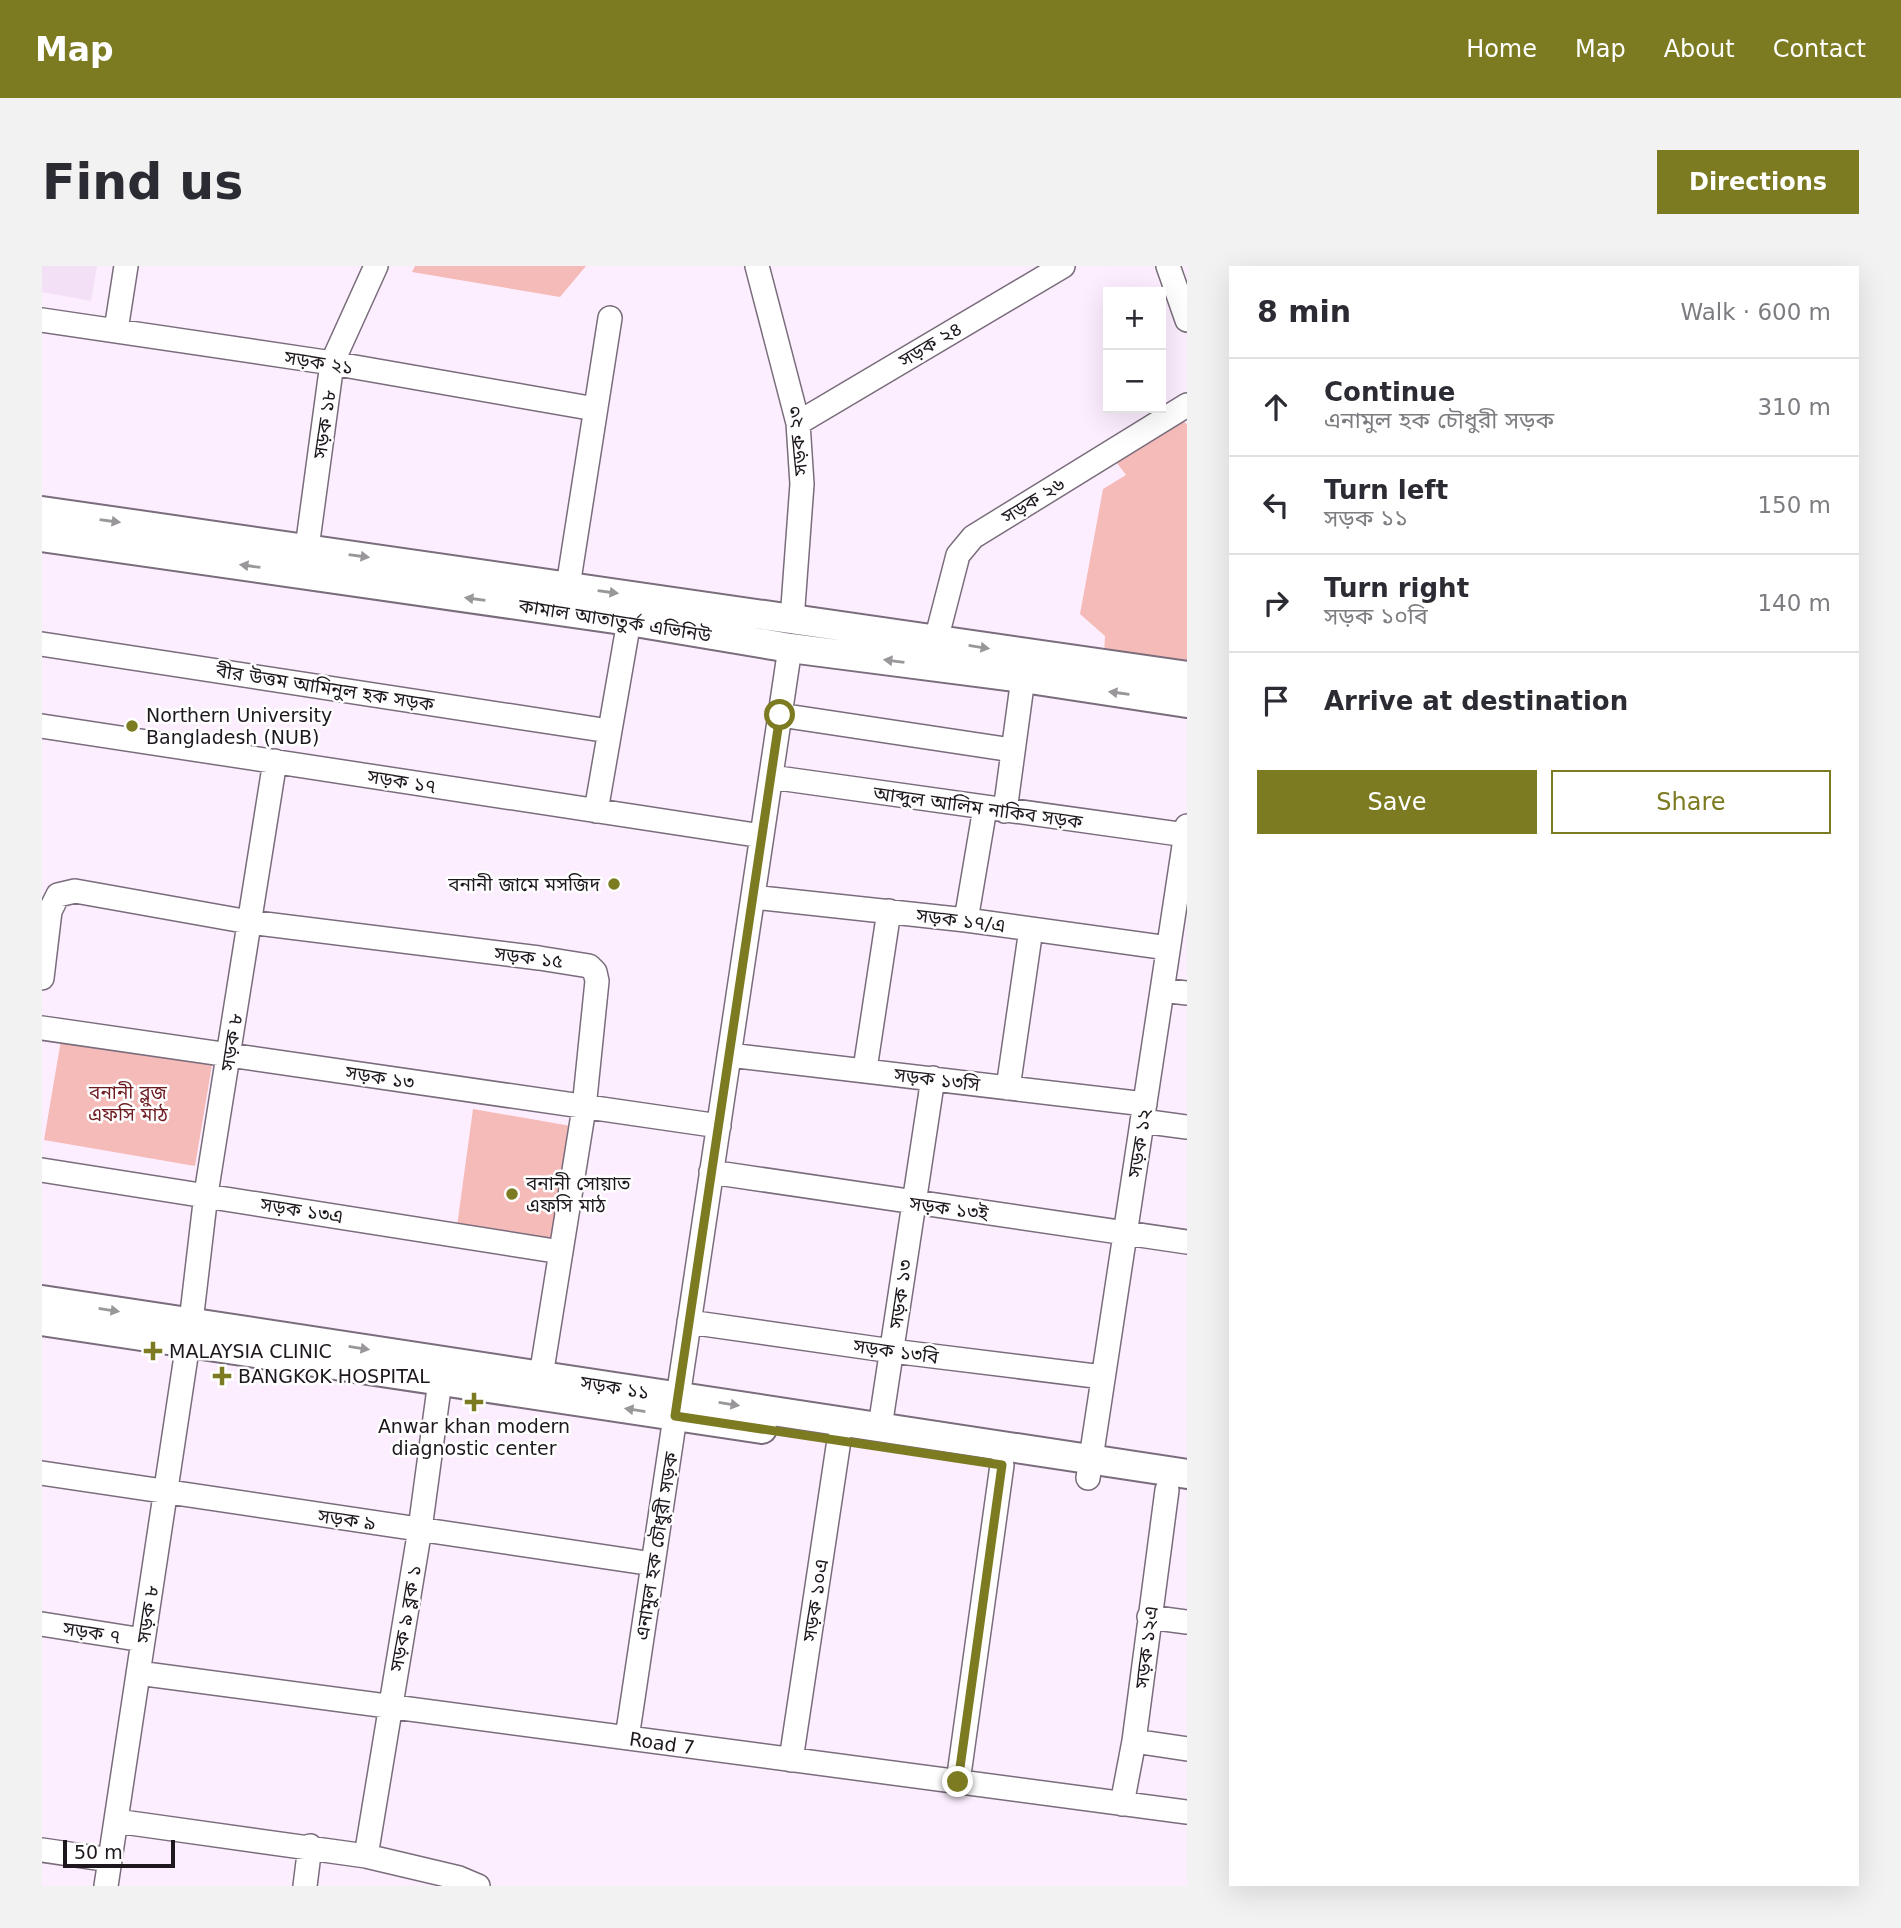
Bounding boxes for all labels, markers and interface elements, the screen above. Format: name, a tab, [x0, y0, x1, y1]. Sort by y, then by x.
text: Map	[35, 30, 114, 69]
text: Home	[1466, 35, 1537, 63]
text: Map	[1575, 35, 1626, 63]
text: About	[1664, 35, 1735, 63]
text: Contact	[1773, 35, 1866, 63]
button: Directions	[1657, 150, 1859, 214]
text: Find us	[42, 154, 243, 211]
map controls	[1103, 287, 1166, 413]
button: +	[1103, 287, 1166, 350]
text: 8 min	[1257, 294, 1351, 329]
text: Walk · 600 m	[1680, 299, 1831, 325]
street label: সড়ক ২৪	[894, 317, 965, 372]
street label: সড়ক ২১	[282, 346, 355, 378]
button: −	[1103, 350, 1166, 413]
text: Continue	[1324, 377, 1455, 407]
street label: সড়ক ১৮	[308, 388, 340, 461]
icon: ahead	[1257, 388, 1295, 426]
text: 310 m	[1757, 394, 1831, 420]
street label: সড়ক ২৩	[782, 405, 812, 478]
text: এনামুল হক চৌধুরী সড়ক	[1324, 407, 1554, 433]
street label: সড়ক ২৬	[997, 472, 1068, 528]
text: Turn left	[1324, 475, 1448, 505]
icon: left	[1257, 486, 1295, 524]
text: 150 m	[1757, 492, 1831, 518]
text: সড়ক ১১	[1324, 505, 1408, 531]
one-way arrow	[99, 515, 121, 526]
one-way arrow	[348, 551, 370, 562]
one-way arrow	[239, 560, 261, 571]
text: Turn right	[1324, 573, 1469, 603]
icon: right	[1257, 584, 1295, 622]
one-way arrow	[598, 587, 620, 598]
text: 140 m	[1757, 590, 1831, 616]
one-way arrow	[464, 593, 486, 604]
street label: কামাল আতাতুর্ক এভিনিউ	[516, 594, 713, 647]
text: সড়ক ১০বি	[1324, 603, 1428, 629]
one-way arrow	[968, 642, 990, 653]
one-way arrow	[883, 655, 905, 666]
street label: বীর উত্তম আমিনুল হক সড়ক	[213, 659, 436, 716]
icon: arrive	[1257, 682, 1295, 720]
text: Arrive at destination	[1324, 686, 1628, 716]
one-way arrow	[1108, 687, 1130, 698]
route start	[764, 699, 795, 730]
place label: Northern University Bangladesh (NUB)	[146, 704, 332, 748]
marker: Northern University Bangladesh (NUB)	[124, 718, 140, 734]
street label: সড়ক ১৭	[365, 765, 438, 797]
button: Save	[1257, 770, 1537, 834]
button: Share	[1551, 770, 1831, 834]
street label: আব্দুল আলিম নাকিব সড়ক	[871, 781, 1085, 833]
place label: বনানী জামে মসজিদ	[447, 873, 600, 895]
marker: বনানী জামে মসজিদ	[606, 876, 622, 892]
street label: সড়ক ১৭/এ	[914, 904, 1007, 936]
street label: সড়ক ১৫	[492, 942, 565, 972]
street label: সড়ক ৮	[215, 1012, 246, 1073]
street label: সড়ক ১৩	[343, 1061, 416, 1093]
street label: সড়ক ১৩সি	[892, 1063, 982, 1095]
park label: বনানী ব্লুজ এফসি মাঠ	[88, 1081, 169, 1125]
street label: সড়ক ১২	[1123, 1107, 1155, 1180]
place label: বনানী সোয়াত এফসি মাঠ	[525, 1172, 631, 1216]
marker: বনানী সোয়াত এফসি মাঠ	[504, 1186, 520, 1202]
street label: সড়ক ১৩ই	[907, 1191, 991, 1225]
street label: সড়ক ১৩এ	[258, 1192, 345, 1227]
street label: সড়ক ১৩	[884, 1258, 916, 1331]
one-way arrow	[99, 1305, 121, 1316]
street label: সড়ক ১৩বি	[851, 1334, 941, 1368]
place label: MALAYSIA CLINIC	[169, 1340, 332, 1362]
marker: MALAYSIA CLINIC	[143, 1341, 163, 1361]
one-way arrow	[348, 1343, 370, 1354]
place label: BANGKOK HOSPITAL	[238, 1365, 430, 1387]
marker: BANGKOK HOSPITAL	[212, 1366, 232, 1386]
street label: সড়ক ১১	[578, 1371, 651, 1403]
marker: Anwar khan modern diagnostic center	[464, 1392, 484, 1412]
one-way arrow	[718, 1399, 740, 1410]
one-way arrow	[624, 1404, 646, 1415]
place label: Anwar khan modern diagnostic center	[378, 1415, 570, 1459]
street label: এনামুল হক চৌধুরী সড়ক	[630, 1450, 683, 1642]
street label: সড়ক ৯	[316, 1504, 377, 1534]
street label: সড়ক ১০এ	[797, 1557, 832, 1644]
street label: সড়ক ৯ ব্লক ১	[385, 1563, 426, 1674]
street label: সড়ক ৮	[131, 1584, 162, 1645]
street label: সড়ক ১২এ	[1130, 1604, 1162, 1691]
street label: সড়ক ৭	[61, 1616, 122, 1647]
street label: Road 7	[628, 1728, 696, 1758]
route end	[942, 1766, 973, 1797]
scale bar	[63, 1837, 175, 1869]
text: 50 m	[74, 1841, 123, 1863]

